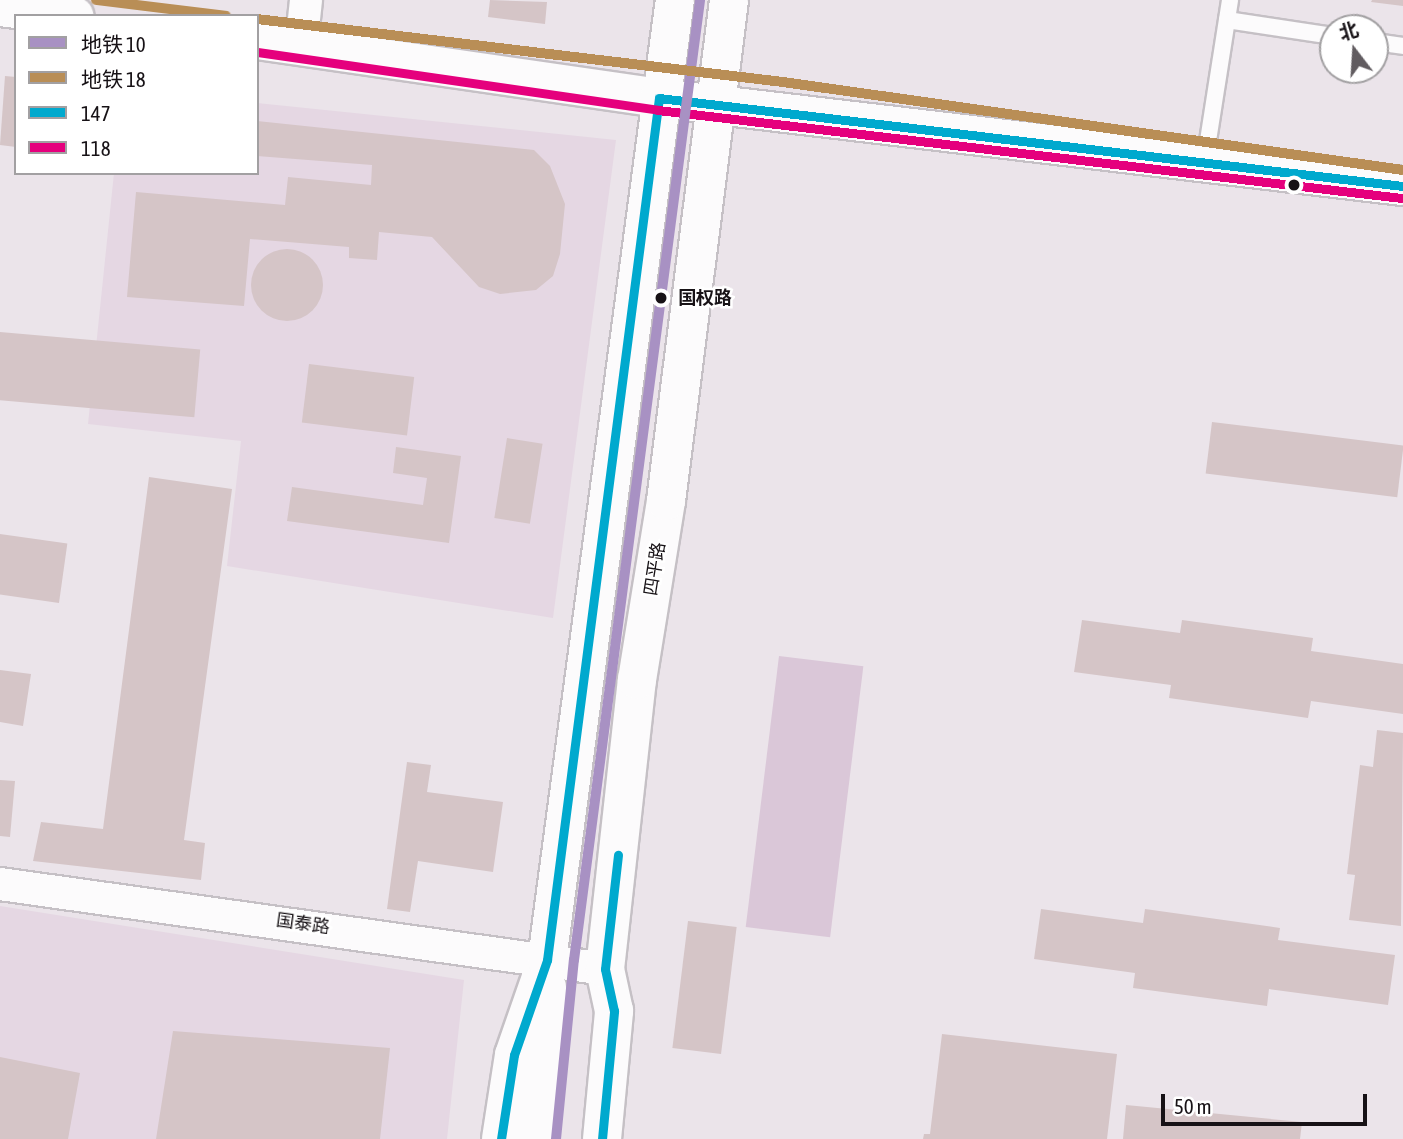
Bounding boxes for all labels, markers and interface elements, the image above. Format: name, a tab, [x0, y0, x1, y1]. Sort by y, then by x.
legend	[14, 14, 259, 175]
north arrow	[1319, 14, 1389, 84]
text: 北	[1336, 18, 1361, 44]
text: 地铁 10	[81, 32, 146, 56]
text: 地铁 18	[81, 67, 146, 91]
text: 147	[81, 101, 111, 125]
text: 118	[81, 136, 111, 160]
unlabelled marker	[1287, 178, 1301, 192]
marker: 国权路	[650, 287, 672, 309]
place label: 国权路	[678, 287, 732, 309]
street label: 四平路	[640, 541, 670, 597]
street label: 国泰路	[275, 910, 331, 938]
scale bar	[1165, 1080, 1372, 1124]
text: 50 m	[1174, 1094, 1212, 1118]

